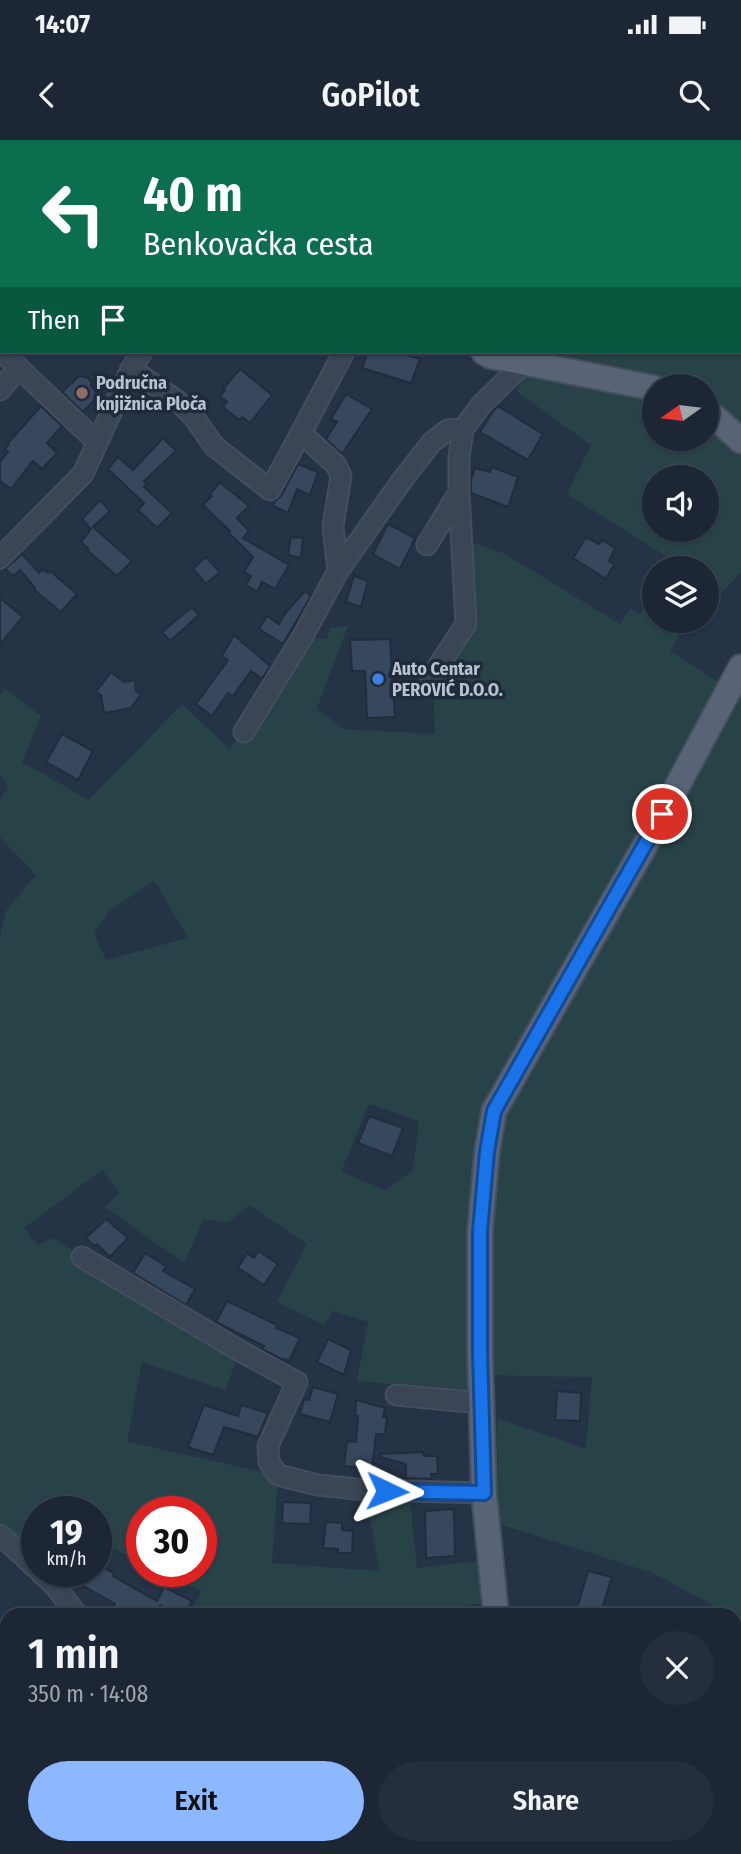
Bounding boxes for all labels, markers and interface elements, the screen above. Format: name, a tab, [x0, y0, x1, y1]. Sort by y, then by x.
text: 14:07	[35, 9, 90, 40]
icon: back	[28, 76, 66, 114]
text: GoPilot	[322, 76, 419, 114]
icon: search	[675, 76, 713, 114]
text: 40 m	[143, 165, 243, 224]
icon: left	[28, 168, 119, 259]
text: Benkovačka cesta	[143, 225, 374, 263]
icon: arrive	[94, 301, 132, 339]
text: Then	[28, 305, 80, 336]
place label: Područna knjižnica Ploča	[96, 372, 207, 415]
north arrow	[642, 374, 719, 452]
map controls	[642, 374, 719, 633]
marker: Područna knjižnica Ploča	[74, 385, 90, 401]
button: sound	[642, 465, 719, 542]
button: layers	[642, 556, 719, 633]
place label: Auto Centar PEROVIĆ D.O.O.	[391, 658, 503, 701]
marker: Auto Centar PEROVIĆ D.O.O.	[370, 671, 386, 687]
pin	[632, 784, 692, 844]
icon: arrive	[643, 795, 681, 833]
position arrow	[350, 1454, 424, 1528]
speed limit sign: 30	[126, 1496, 217, 1587]
text: 19	[50, 1511, 83, 1553]
text: km/h	[46, 1548, 87, 1570]
text: 1 min	[28, 1629, 119, 1679]
button: close	[640, 1631, 714, 1705]
text: 350 m · 14:08	[28, 1680, 148, 1708]
button: Exit	[28, 1761, 364, 1841]
button: Share	[378, 1761, 714, 1841]

